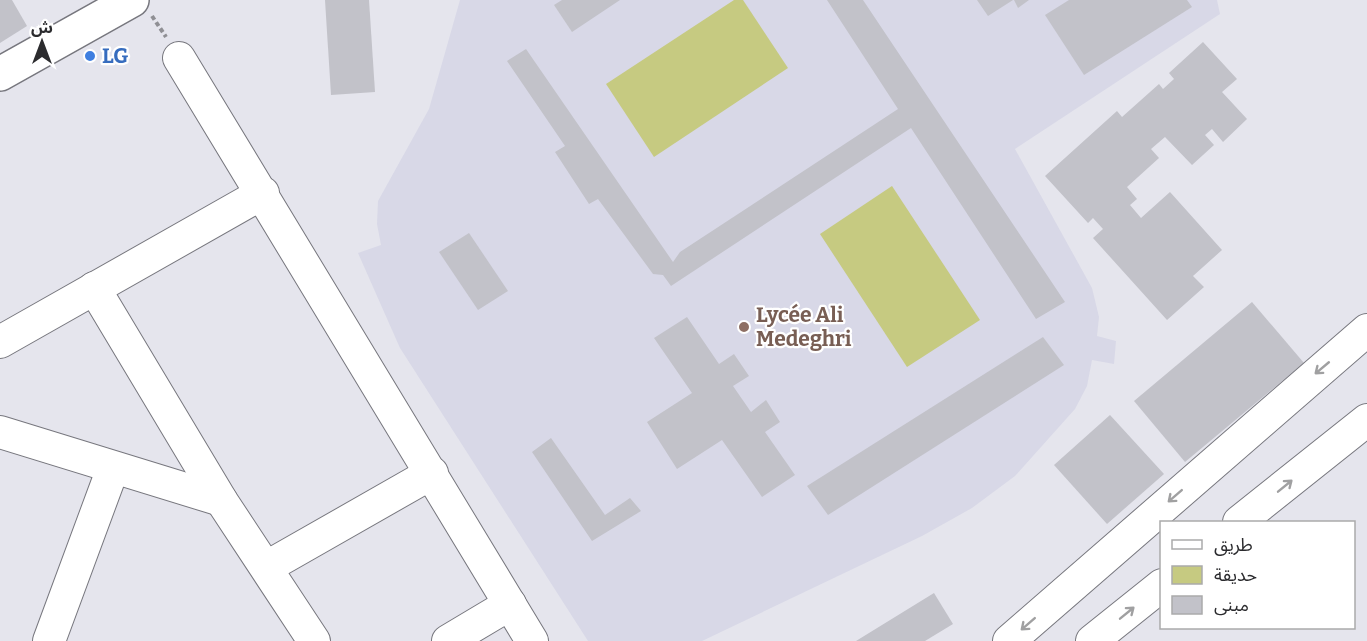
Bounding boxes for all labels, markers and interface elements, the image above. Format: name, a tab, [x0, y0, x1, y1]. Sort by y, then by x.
north arrow	[12, 12, 72, 72]
text: ش	[31, 18, 53, 37]
place label: LG	[102, 43, 128, 69]
marker: LG	[83, 49, 97, 63]
place label: Lycée Ali Medeghri	[756, 302, 852, 352]
marker: Lycée Ali Medeghri	[737, 320, 751, 334]
one-way arrow	[1314, 361, 1330, 374]
one-way arrow	[1277, 479, 1293, 492]
one-way arrow	[1168, 489, 1183, 503]
legend	[1160, 521, 1355, 629]
text: طريق	[1214, 534, 1253, 556]
text: حديقة	[1214, 564, 1257, 586]
text: مبنى	[1214, 594, 1249, 616]
one-way arrow	[1118, 607, 1134, 620]
one-way arrow	[1021, 617, 1036, 631]

